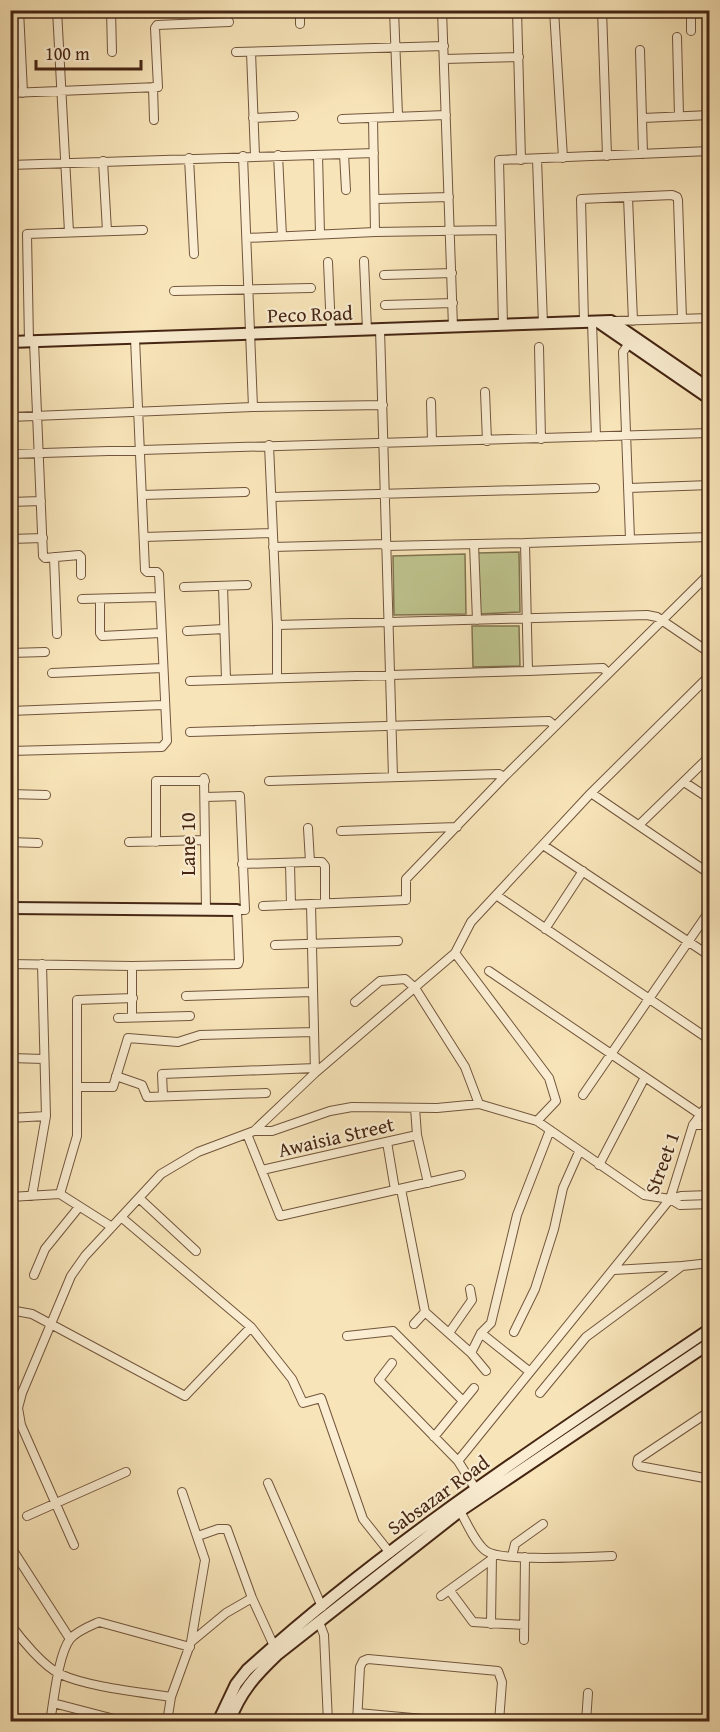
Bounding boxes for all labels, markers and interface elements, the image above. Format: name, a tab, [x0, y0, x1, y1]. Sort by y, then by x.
scale bar	[36, 33, 141, 71]
text: 100 m	[45, 40, 90, 67]
street label: Peco Road	[267, 298, 354, 329]
street label: Lane 10	[173, 812, 202, 876]
street label: Awaisia Street	[275, 1109, 397, 1164]
street label: Street 1	[637, 1127, 686, 1198]
street label: Sabsazar Road	[381, 1448, 495, 1541]

